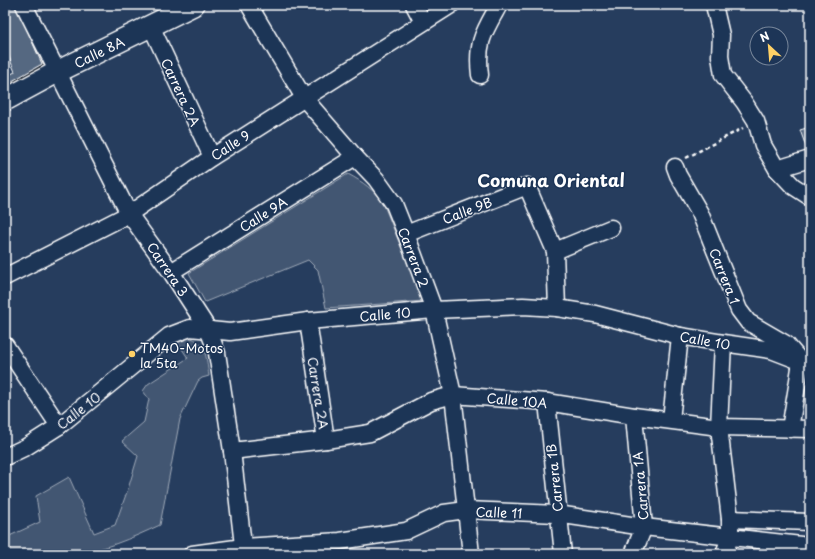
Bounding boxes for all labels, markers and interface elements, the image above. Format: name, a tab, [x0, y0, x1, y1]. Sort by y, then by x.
north arrow	[749, 26, 789, 66]
text: N	[757, 27, 772, 46]
street label: Calle 8A	[71, 32, 127, 72]
street label: Carrera 2A	[157, 55, 205, 129]
street label: Calle 9	[207, 125, 253, 165]
district label: Comuna Oriental	[477, 167, 625, 193]
street label: Calle 9A	[235, 192, 291, 236]
street label: Calle 9B	[439, 192, 495, 228]
street label: Carrera 2	[394, 224, 434, 290]
street label: Carrera 3	[143, 238, 193, 300]
street label: Carrera 1	[705, 245, 745, 307]
street label: Calle 10	[359, 302, 411, 326]
street label: Calle 10	[678, 326, 732, 354]
place label: TM40-Motos la 5ta	[140, 338, 223, 372]
marker: TM40-Motos la 5ta	[127, 349, 137, 359]
street label: Carrera 2A	[304, 355, 334, 431]
street label: Calle 10	[52, 387, 104, 433]
street label: Calle 10A	[486, 388, 548, 412]
street label: Carrera 1B	[541, 443, 567, 513]
street label: Carrera 1A	[628, 451, 652, 521]
street label: Calle 11	[475, 502, 523, 522]

